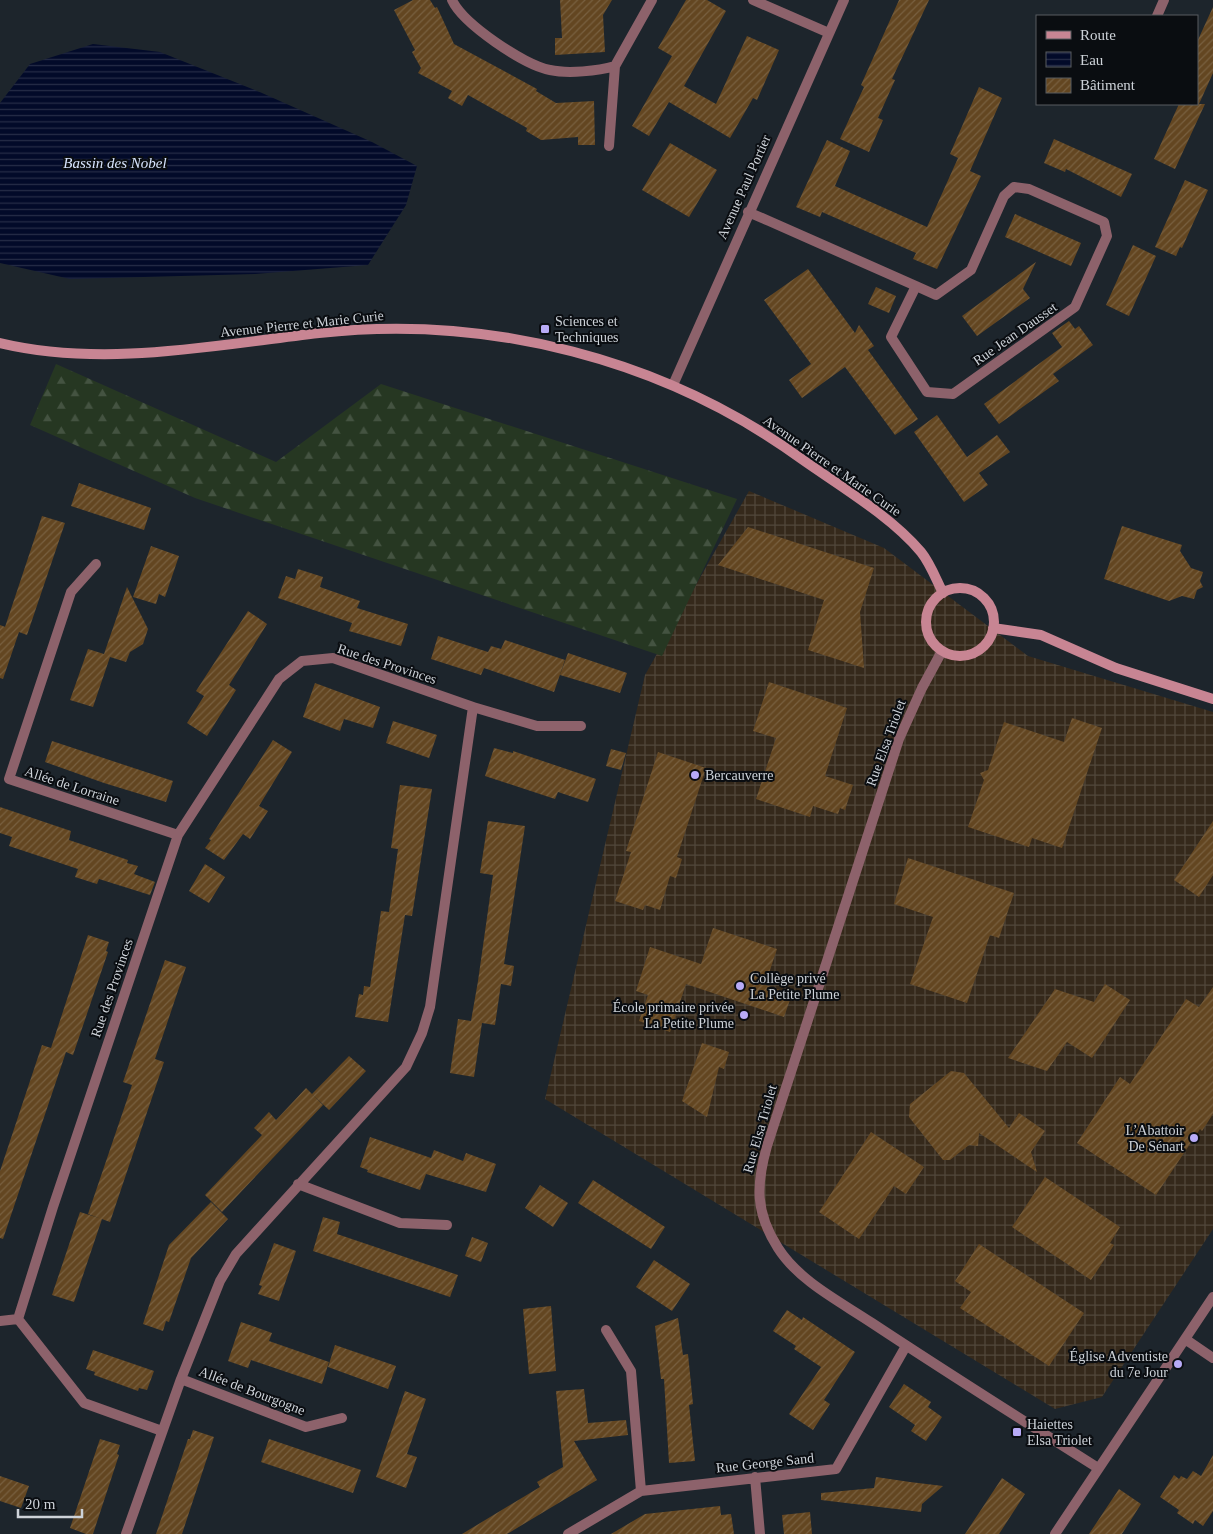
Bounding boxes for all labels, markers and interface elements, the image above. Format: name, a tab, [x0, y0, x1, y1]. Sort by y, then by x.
legend	[1036, 15, 1198, 105]
text: Route	[1080, 27, 1116, 43]
text: Eau	[1080, 52, 1104, 68]
text: Bâtiment	[1080, 77, 1136, 93]
street label: Avenue Paul Portier	[714, 132, 774, 241]
water label: Bassin des Nobel	[63, 155, 167, 171]
street label: Rue Jean Dausset	[970, 299, 1060, 368]
street label: Avenue Pierre et Marie Curie	[219, 308, 385, 340]
place label: Sciences et Techniques	[555, 314, 619, 345]
marker: Sciences et Techniques	[539, 323, 551, 335]
street label: Avenue Pierre et Marie Curie	[760, 413, 904, 519]
street label: Rue des Provinces	[335, 641, 439, 687]
street label: Rue Elsa Triolet	[863, 698, 909, 788]
street label: Allée de Lorraine	[23, 764, 121, 808]
place label: Bercauverre	[705, 768, 773, 783]
marker: Bercauverre	[689, 769, 701, 781]
street label: Rue des Provinces	[88, 937, 136, 1039]
place label: Collège privé La Petite Plume	[750, 971, 839, 1002]
marker: Collège privé La Petite Plume	[734, 980, 746, 992]
place label: École primaire privée La Petite Plume	[613, 999, 734, 1031]
marker: École primaire privée La Petite Plume	[738, 1009, 750, 1021]
street label: Rue Elsa Triolet	[740, 1083, 780, 1175]
place label: L’Abattoir De Sénart	[1125, 1123, 1184, 1154]
marker: L’Abattoir De Sénart	[1188, 1132, 1200, 1144]
place label: Église Adventiste du 7e Jour	[1070, 1348, 1168, 1380]
marker: Église Adventiste du 7e Jour	[1172, 1358, 1184, 1370]
street label: Allée de Bourgogne	[197, 1364, 307, 1418]
place label: Haiettes Elsa Triolet	[1027, 1417, 1092, 1448]
marker: Haiettes Elsa Triolet	[1011, 1426, 1023, 1438]
street label: Rue George Sand	[715, 1450, 815, 1476]
scale bar	[18, 1486, 81, 1518]
text: 20 m	[25, 1496, 56, 1512]

